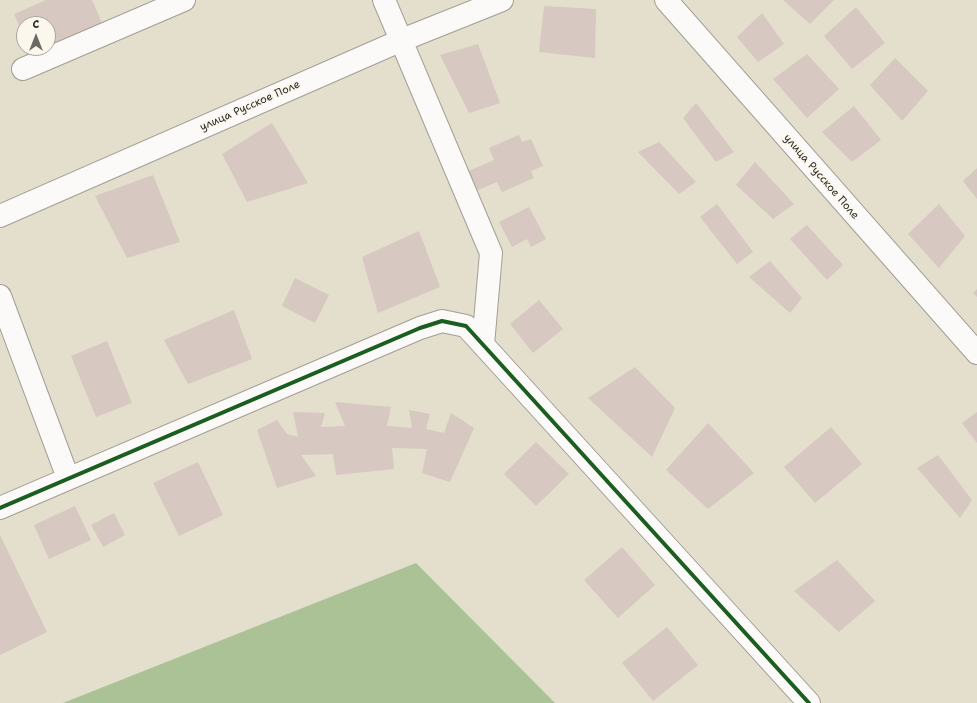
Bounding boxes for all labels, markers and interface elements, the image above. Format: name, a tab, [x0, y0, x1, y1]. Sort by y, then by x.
north arrow	[16, 16, 56, 56]
text: С	[33, 17, 39, 32]
street label: улица Русское Поле	[198, 78, 302, 134]
street label: улица Русское Поле	[780, 132, 862, 222]

